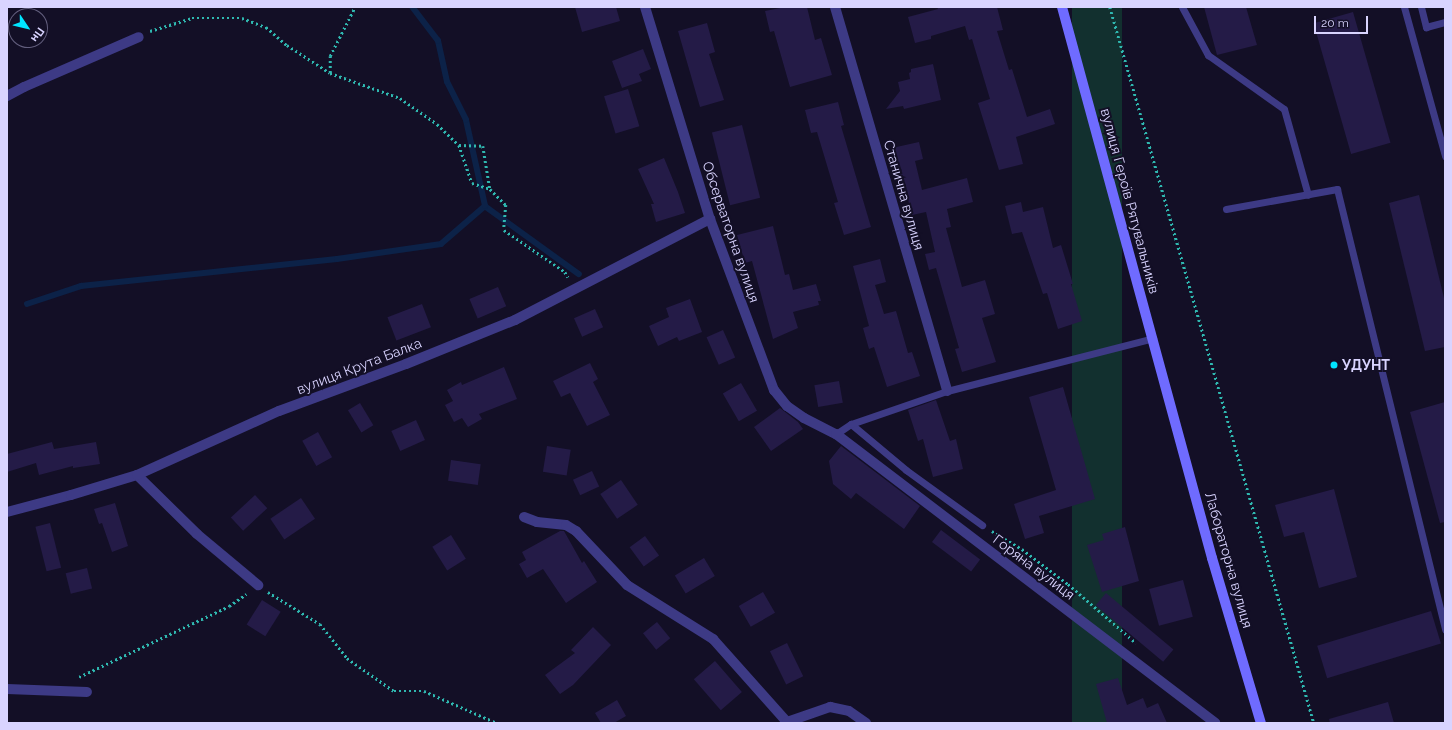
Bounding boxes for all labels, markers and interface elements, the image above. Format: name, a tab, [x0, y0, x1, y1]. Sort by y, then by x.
north arrow	[8, 8, 48, 48]
scale bar	[1316, 8, 1370, 34]
text: 20 m	[1321, 16, 1349, 30]
text: Пн	[28, 25, 47, 44]
street label: вулиця Героїв Рятувальників	[1097, 107, 1163, 295]
street label: Станична вулиця	[880, 138, 928, 252]
street label: Обсерваторна вулиця	[699, 159, 763, 305]
street label: вулиця Крута Балка	[294, 334, 424, 398]
place label: УДУНТ	[1342, 357, 1390, 373]
marker: УДУНТ	[1329, 360, 1339, 370]
street label: Лабораторна вулиця	[1202, 490, 1256, 630]
street label: Горяна вулиця	[990, 531, 1078, 603]

